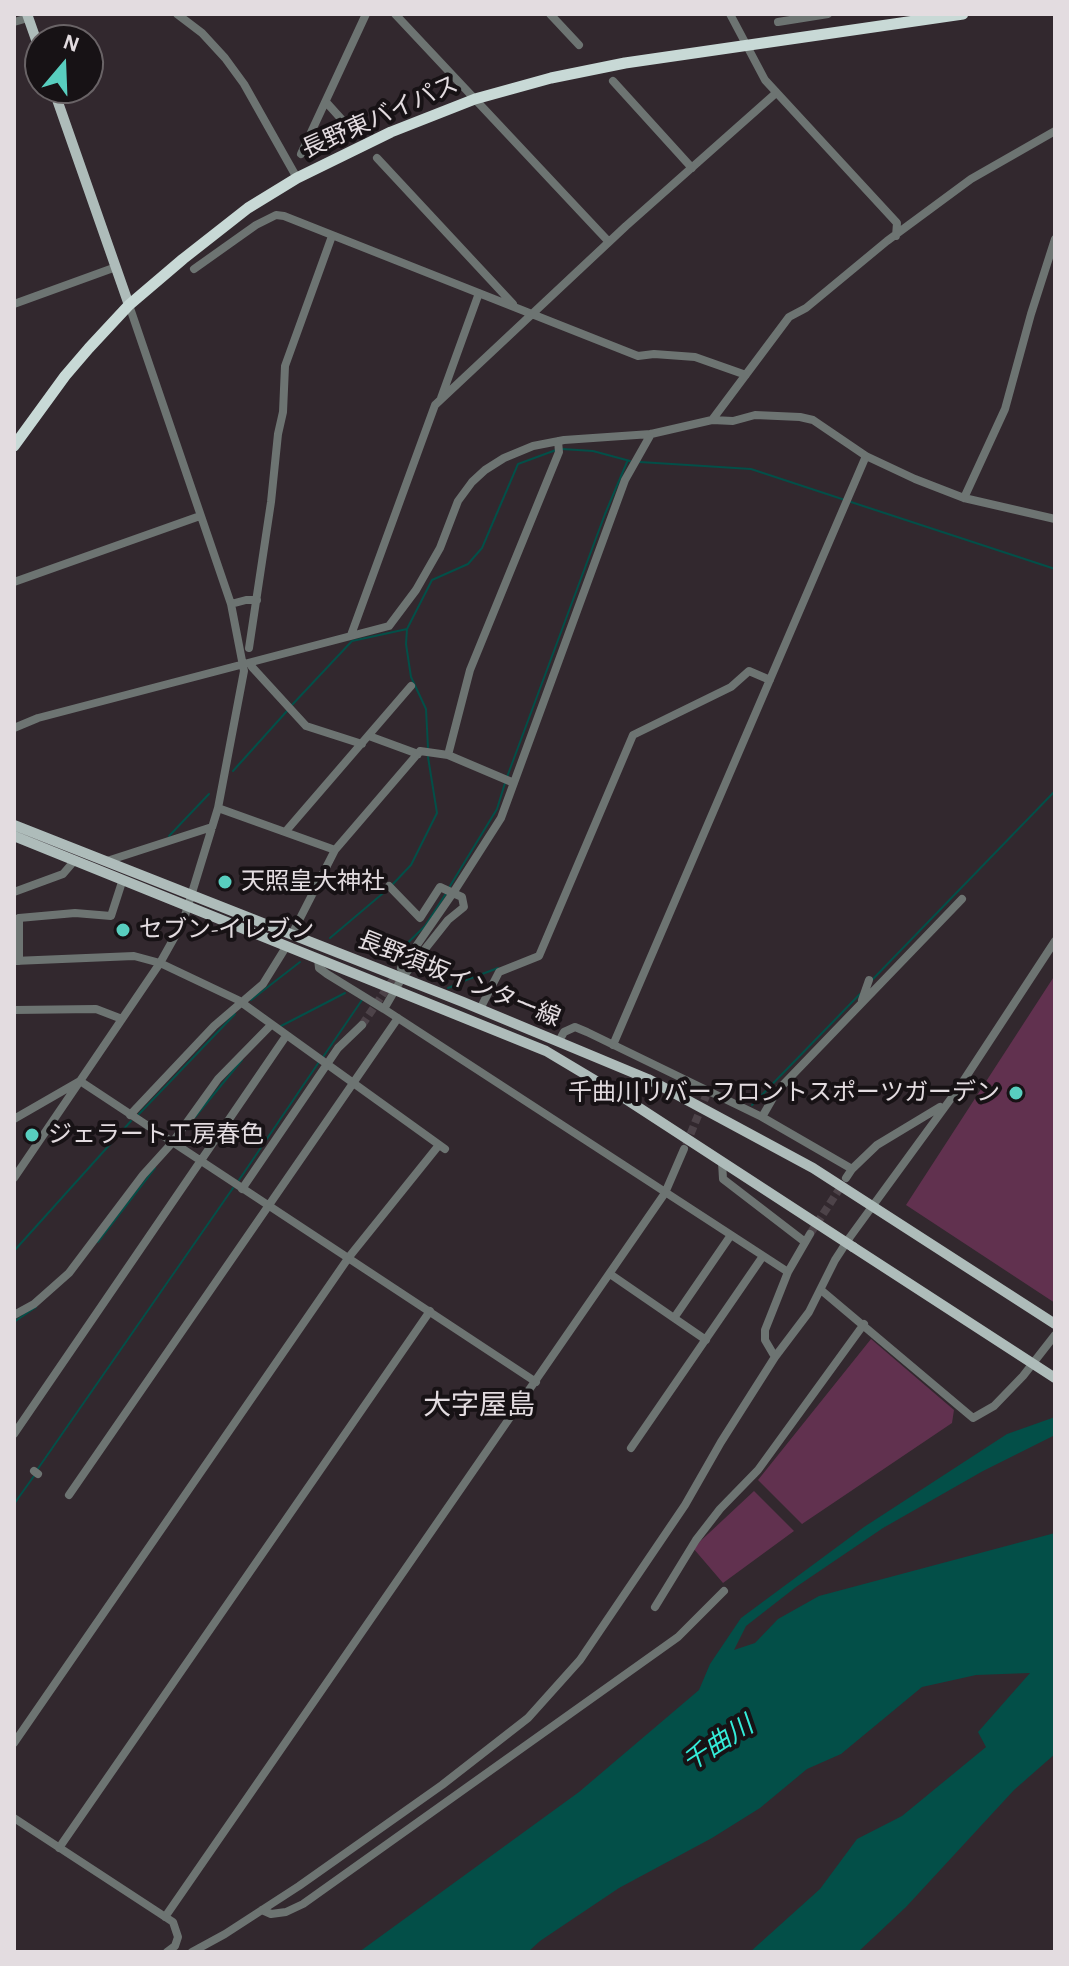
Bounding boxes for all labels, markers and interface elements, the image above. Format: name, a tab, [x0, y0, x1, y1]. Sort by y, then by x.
north arrow	[24, 24, 104, 104]
text: N	[60, 30, 82, 56]
street label: 長野東バイパス	[297, 70, 463, 164]
place label: 天照皇大神社	[241, 868, 385, 896]
marker: 天照皇大神社	[216, 873, 234, 891]
place label: セブン-イレブン	[139, 916, 314, 944]
marker: セブン-イレブン	[114, 921, 132, 939]
street label: 長野須坂インター線	[353, 925, 565, 1033]
place label: 千曲川リバーフロントスポーツガーデン	[568, 1079, 1000, 1107]
marker: 千曲川リバーフロントスポーツガーデン	[1007, 1084, 1025, 1102]
place label: ジェラート工房春色	[48, 1121, 264, 1149]
marker: ジェラート工房春色	[23, 1126, 41, 1144]
district label: 大字屋島	[423, 1389, 535, 1423]
water label: 千曲川	[677, 1710, 759, 1778]

